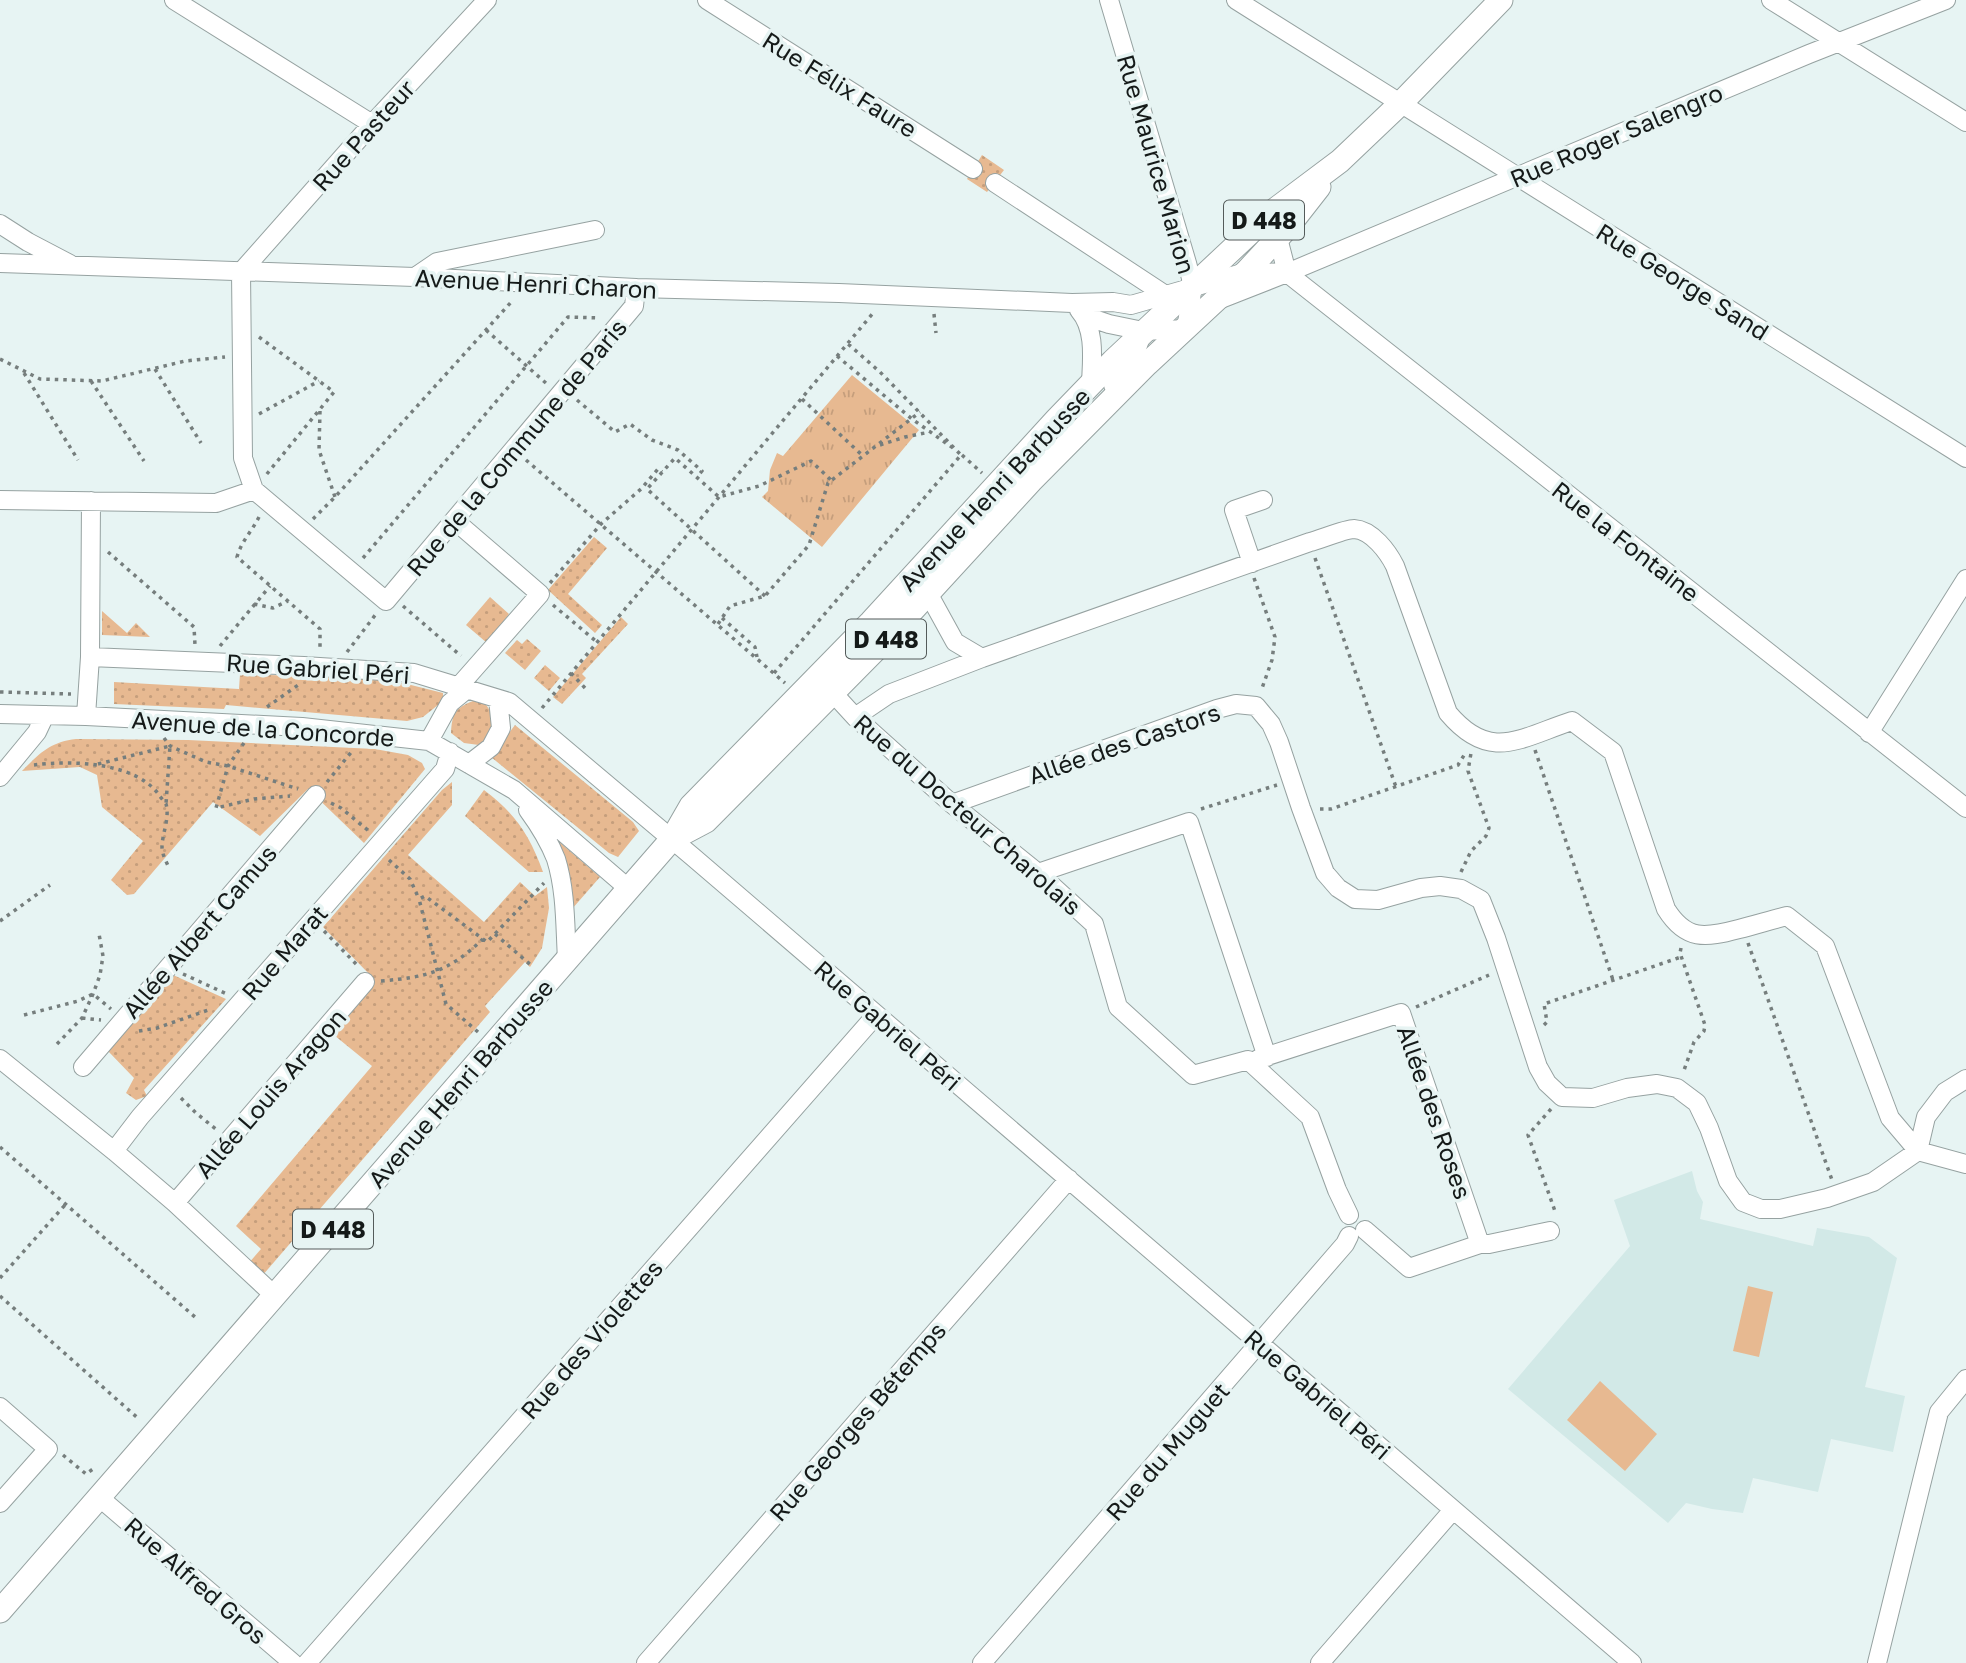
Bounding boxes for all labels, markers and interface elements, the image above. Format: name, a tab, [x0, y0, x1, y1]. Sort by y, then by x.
street label: Rue Félix Faure	[757, 25, 923, 143]
street label: Rue Maurice Marion	[1112, 51, 1202, 277]
street label: Rue Pasteur	[306, 73, 420, 197]
street label: Rue Roger Salengro	[1505, 77, 1727, 193]
road number: D 448	[1224, 200, 1304, 240]
street label: Rue George Sand	[1591, 216, 1775, 346]
street label: Avenue Henri Charon	[414, 262, 658, 304]
street label: Rue de la Commune de Paris	[400, 312, 632, 582]
street label: Avenue Henri Barbusse	[892, 381, 1096, 597]
street label: Rue la Fontaine	[1547, 475, 1705, 607]
road number: D 448	[846, 620, 926, 659]
street label: Rue Gabriel Péri	[225, 647, 411, 689]
street label: Allée des Castors	[1024, 697, 1224, 789]
street label: Avenue de la Concorde	[131, 704, 395, 752]
street label: Rue du Docteur Charolais	[848, 707, 1088, 921]
street label: Allée Albert Camus	[116, 838, 282, 1024]
street label: Rue Marat	[235, 899, 333, 1005]
street label: Rue Gabriel Péri	[809, 954, 967, 1096]
street label: Avenue Henri Barbusse	[361, 973, 559, 1193]
street label: Allée Louis Aragon	[189, 1002, 351, 1184]
street label: Allée des Roses	[1392, 1021, 1478, 1203]
road number: D 448	[293, 1210, 373, 1248]
street label: Rue des Violettes	[514, 1253, 668, 1425]
street label: Rue Georges Bétemps	[763, 1316, 951, 1526]
street label: Rue Gabriel Péri	[1239, 1323, 1397, 1465]
street label: Rue du Muguet	[1099, 1376, 1235, 1526]
street label: Rue Alfred Gros	[119, 1510, 273, 1650]

